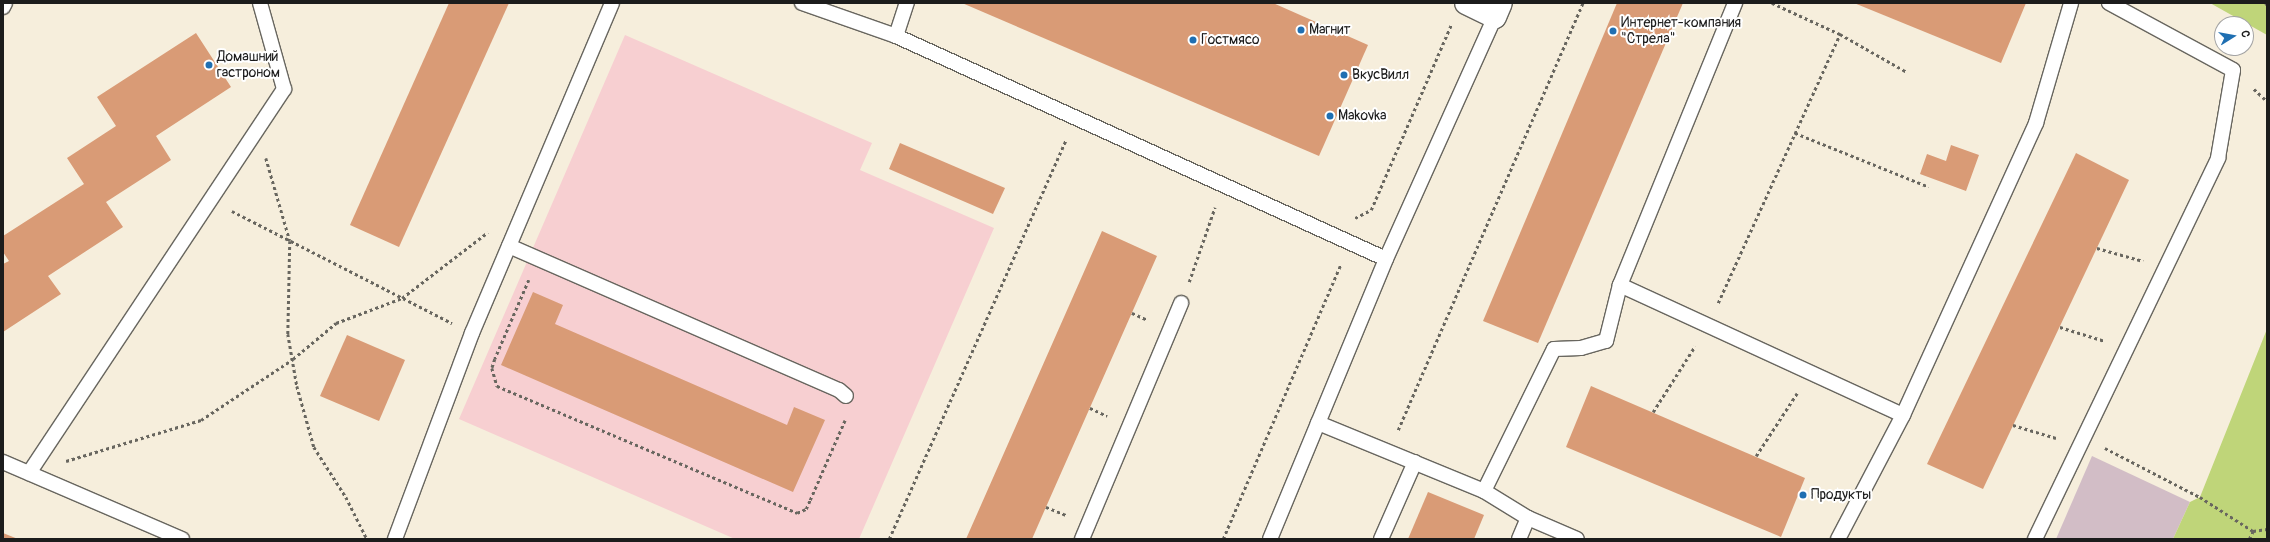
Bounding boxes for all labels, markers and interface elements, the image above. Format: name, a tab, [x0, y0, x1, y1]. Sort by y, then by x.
place label: Интернет-компания "Стрела"	[1621, 15, 1741, 48]
north arrow	[2214, 16, 2254, 56]
place label: Магнит	[1309, 22, 1351, 38]
marker: Магнит	[1296, 25, 1306, 35]
marker: Интернет-компания "Стрела"	[1608, 26, 1618, 36]
text: С	[2238, 29, 2252, 38]
place label: Гостмясо	[1201, 32, 1260, 48]
marker: Гостмясо	[1188, 35, 1198, 45]
place label: Домашний гастроном	[217, 49, 280, 82]
marker: Домашний гастроном	[204, 60, 214, 70]
place label: ВкусВилл	[1352, 67, 1409, 83]
marker: ВкусВилл	[1339, 70, 1349, 80]
place label: Makovka	[1338, 108, 1387, 124]
marker: Makovka	[1325, 111, 1335, 121]
place label: Продукты	[1811, 487, 1871, 503]
marker: Продукты	[1798, 490, 1808, 500]

